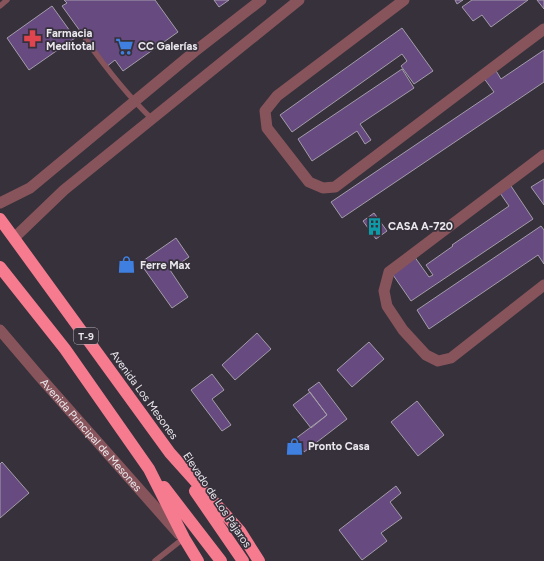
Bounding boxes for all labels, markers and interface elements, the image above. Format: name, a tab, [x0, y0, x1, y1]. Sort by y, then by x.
place label: Farmacia Meditotal	[46, 27, 95, 53]
pharmacy icon: Farmacia Meditotal	[23, 29, 43, 49]
supermarket icon: CC Galerías	[115, 36, 135, 56]
place label: CC Galerías	[138, 40, 197, 53]
building icon: CASA A-720	[365, 216, 385, 236]
place label: CASA A-720	[388, 220, 453, 233]
shop icon: Ferre Max	[117, 255, 137, 275]
place label: Ferre Max	[140, 259, 190, 272]
road number: T-9	[74, 328, 98, 344]
street label: Avenida Los Mesones	[107, 348, 181, 442]
street label: Avenida Principal de Mesones	[38, 376, 145, 494]
shop icon: Pronto Casa	[285, 436, 305, 456]
place label: Pronto Casa	[308, 440, 370, 453]
street label: Elevado de Los Pájaros	[180, 450, 254, 550]

